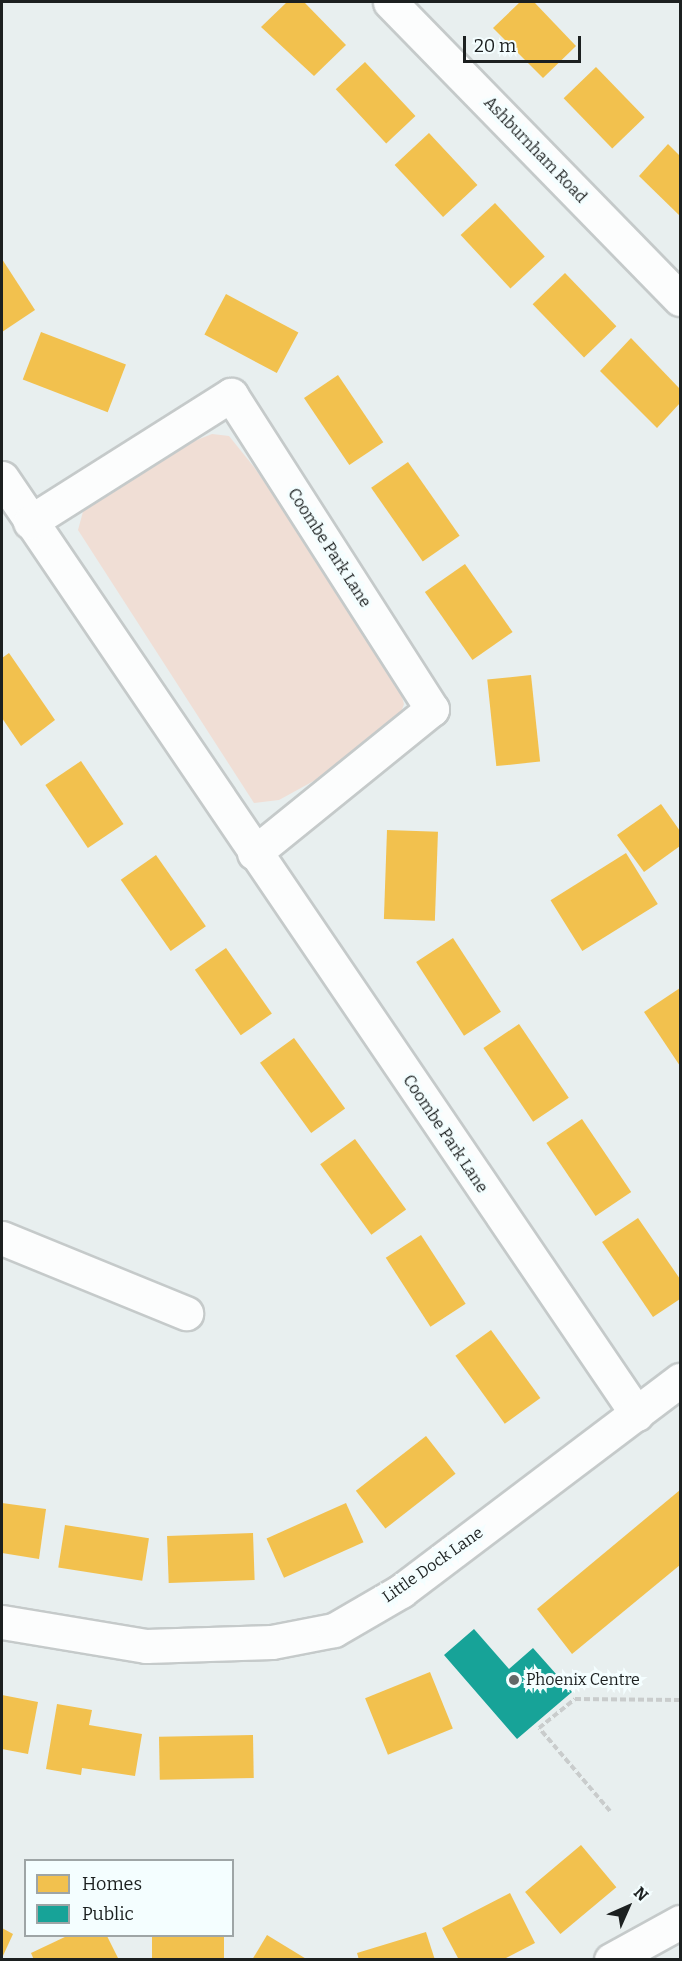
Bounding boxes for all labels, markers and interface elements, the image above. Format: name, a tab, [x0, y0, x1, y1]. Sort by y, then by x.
scale bar	[466, 24, 584, 62]
text: 20 m	[474, 35, 516, 57]
street label: Ashburnham Road	[480, 93, 590, 207]
street label: Coombe Park Lane	[283, 485, 375, 611]
street label: Coombe Park Lane	[398, 1071, 492, 1197]
street label: Little Dock Lane	[379, 1523, 487, 1607]
place label: Phoenix Centre	[526, 1670, 640, 1690]
marker: Phoenix Centre	[507, 1673, 521, 1687]
legend	[24, 1859, 234, 1937]
text: Homes	[82, 1873, 142, 1895]
north arrow	[598, 1877, 658, 1937]
text: N	[630, 1883, 652, 1905]
text: Public	[82, 1903, 134, 1925]

